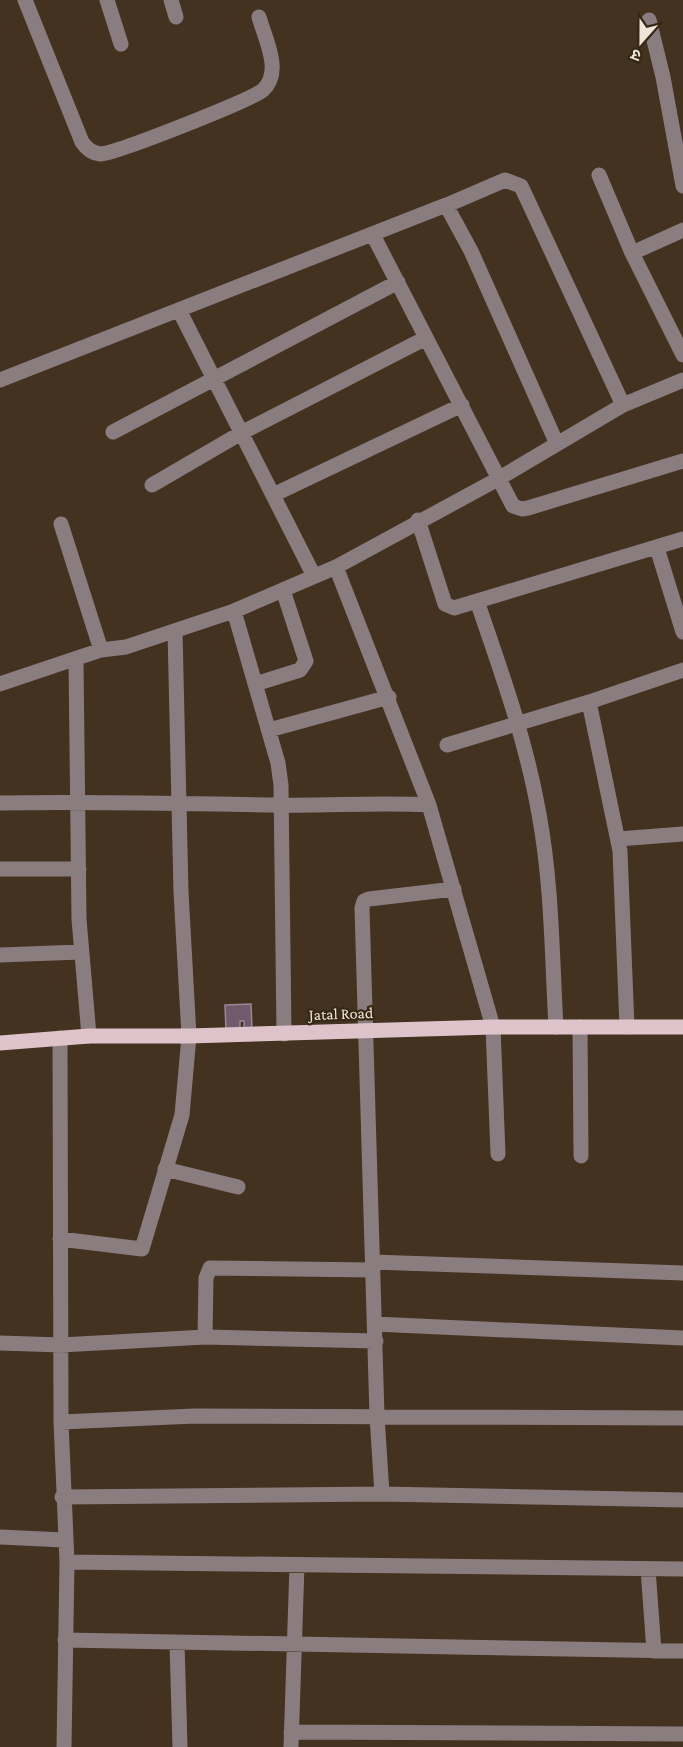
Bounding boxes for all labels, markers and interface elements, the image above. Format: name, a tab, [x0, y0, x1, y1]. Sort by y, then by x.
north arrow	[611, 12, 671, 72]
text: उ	[628, 46, 643, 65]
street label: Jatal Road	[307, 1004, 374, 1024]

